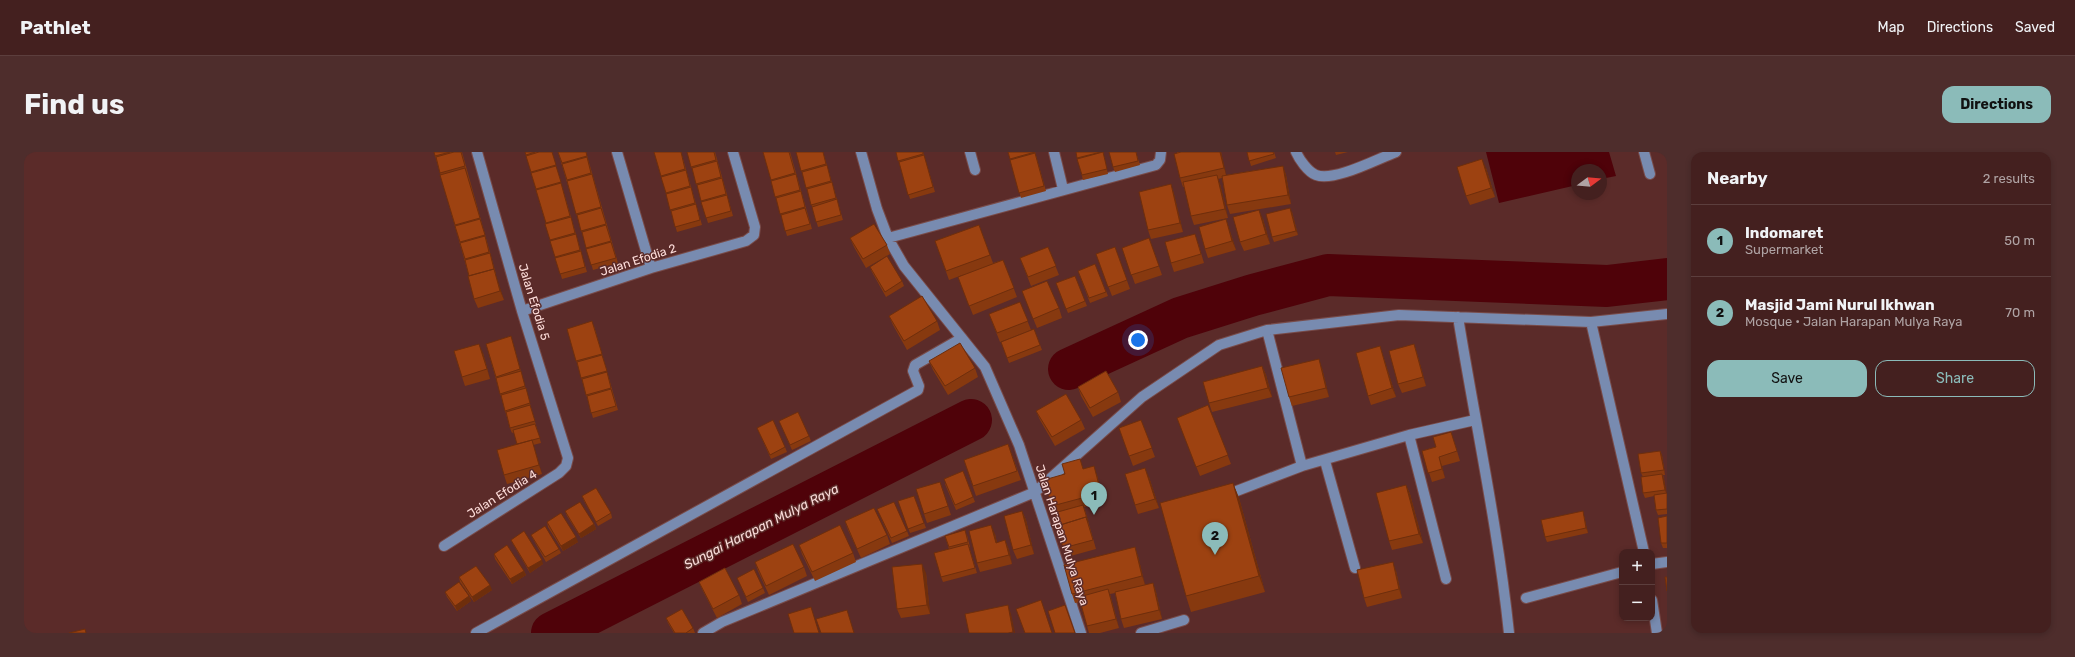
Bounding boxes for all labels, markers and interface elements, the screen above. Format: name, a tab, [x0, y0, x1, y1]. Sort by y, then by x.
text: Pathlet	[20, 16, 91, 39]
text: Map	[1878, 19, 1905, 36]
text: Directions	[1927, 19, 1993, 36]
text: Saved	[2015, 19, 2055, 36]
button: Directions	[1942, 86, 2051, 123]
text: Find us	[24, 88, 124, 121]
north arrow	[1571, 164, 1607, 200]
text: Nearby	[1707, 168, 1768, 188]
text: 2 results	[1983, 171, 2035, 186]
text: Indomaret	[1745, 224, 1823, 242]
text: 1	[1717, 233, 1723, 248]
text: 50 m	[2004, 233, 2035, 248]
street label: Jalan Efodia 2	[598, 241, 678, 279]
text: Supermarket	[1745, 242, 1823, 257]
street label: Jalan Efodia 5	[516, 262, 552, 342]
text: Masjid Jami Nurul Ikhwan	[1745, 296, 1935, 314]
text: 2	[1716, 305, 1724, 320]
text: 70 m	[2005, 305, 2035, 320]
text: Mosque · Jalan Harapan Mulya Raya	[1745, 314, 1962, 329]
your location	[1128, 330, 1148, 350]
button: Save	[1707, 360, 1867, 397]
button: Share	[1875, 360, 2035, 397]
street label: Jalan Harapan Mulya Raya	[1033, 463, 1091, 607]
street label: Jalan Efodia 4	[465, 467, 540, 521]
water label: Sungai Harapan Mulya Raya	[681, 481, 842, 573]
pin: 1	[1081, 482, 1107, 515]
pin: 2	[1202, 522, 1228, 555]
map controls	[1619, 549, 1655, 621]
button: +	[1619, 549, 1655, 585]
button: −	[1619, 585, 1655, 621]

